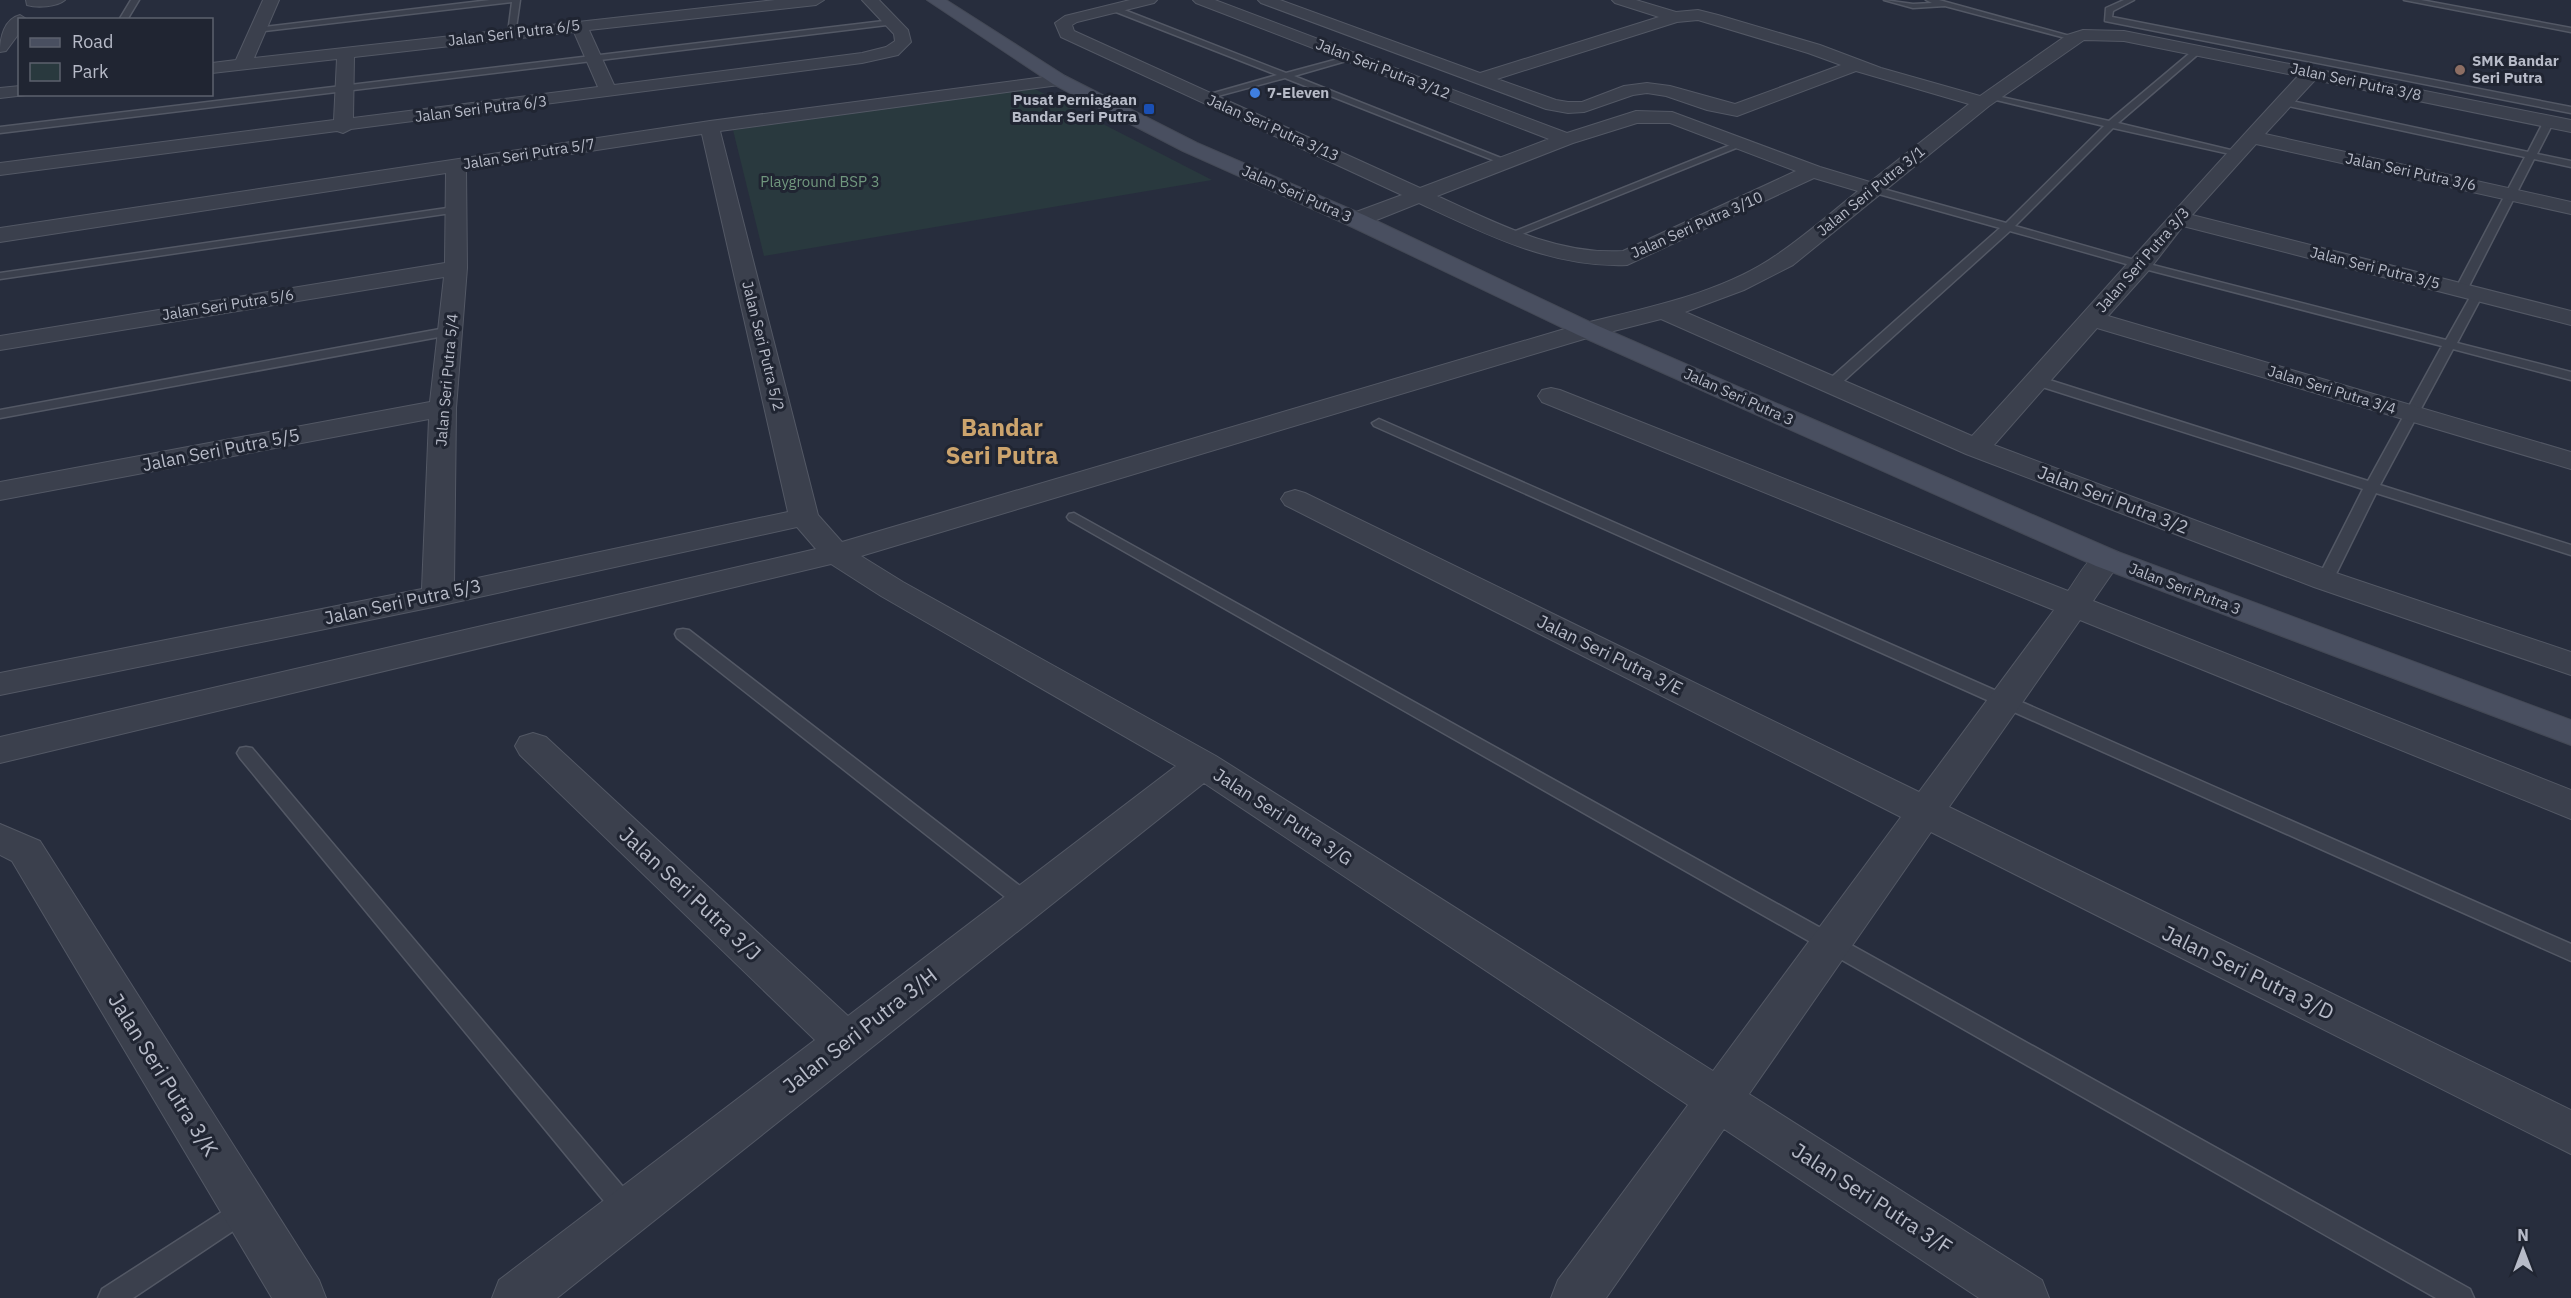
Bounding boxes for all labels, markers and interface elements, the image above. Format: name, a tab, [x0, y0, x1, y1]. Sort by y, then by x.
street label: Jalan Seri Putra 6/5	[447, 15, 581, 50]
legend	[18, 18, 213, 96]
text: Road	[72, 30, 113, 53]
street label: Jalan Seri Putra 3/12	[1313, 34, 1453, 103]
place label: SMK Bandar Seri Putra	[2472, 51, 2559, 87]
street label: Jalan Seri Putra 3/8	[2289, 58, 2423, 105]
text: Park	[72, 60, 109, 83]
marker: SMK Bandar Seri Putra	[2453, 63, 2467, 77]
place label: 7-Eleven	[1267, 83, 1329, 102]
marker: 7-Eleven	[1248, 86, 1262, 100]
place label: Pusat Perniagaan Bandar Seri Putra	[1012, 90, 1137, 126]
street label: Jalan Seri Putra 3/13	[1204, 90, 1342, 165]
street label: Jalan Seri Putra 6/3	[414, 91, 548, 126]
marker: Pusat Perniagaan Bandar Seri Putra	[1142, 102, 1156, 116]
street label: Jalan Seri Putra 5/7	[462, 134, 596, 173]
street label: Jalan Seri Putra 3/1	[1813, 141, 1928, 240]
street label: Jalan Seri Putra 3/6	[2344, 148, 2478, 195]
street label: Jalan Seri Putra 3	[1239, 161, 1355, 226]
park label: Playground BSP 3	[760, 172, 880, 191]
street label: Jalan Seri Putra 3/10	[1628, 187, 1766, 262]
street label: Jalan Seri Putra 3/3	[2092, 203, 2193, 316]
street label: Jalan Seri Putra 3/5	[2308, 242, 2442, 293]
street label: Jalan Seri Putra 5/2	[738, 279, 789, 413]
street label: Jalan Seri Putra 5/6	[161, 285, 295, 324]
street label: Jalan Seri Putra 5/4	[431, 313, 462, 447]
street label: Jalan Seri Putra 3/4	[2266, 361, 2399, 418]
street label: Jalan Seri Putra 3	[1681, 364, 1797, 429]
district label: Bandar Seri Putra	[946, 411, 1058, 471]
street label: Jalan Seri Putra 5/5	[140, 423, 302, 476]
street label: Jalan Seri Putra 3/2	[2034, 460, 2192, 539]
street label: Jalan Seri Putra 3	[2126, 558, 2244, 619]
street label: Jalan Seri Putra 5/3	[322, 574, 483, 629]
street label: Jalan Seri Putra 3/E	[1533, 609, 1687, 700]
street label: Jalan Seri Putra 3/G	[1209, 763, 1357, 870]
street label: Jalan Seri Putra 3/J	[614, 820, 768, 966]
street label: Jalan Seri Putra 3/D	[2158, 918, 2339, 1026]
street label: Jalan Seri Putra 3/H	[776, 961, 942, 1099]
street label: Jalan Seri Putra 3/K	[102, 988, 225, 1161]
street label: Jalan Seri Putra 3/F	[1787, 1136, 1958, 1260]
north arrow	[2493, 1220, 2553, 1280]
text: N	[2517, 1225, 2529, 1245]

